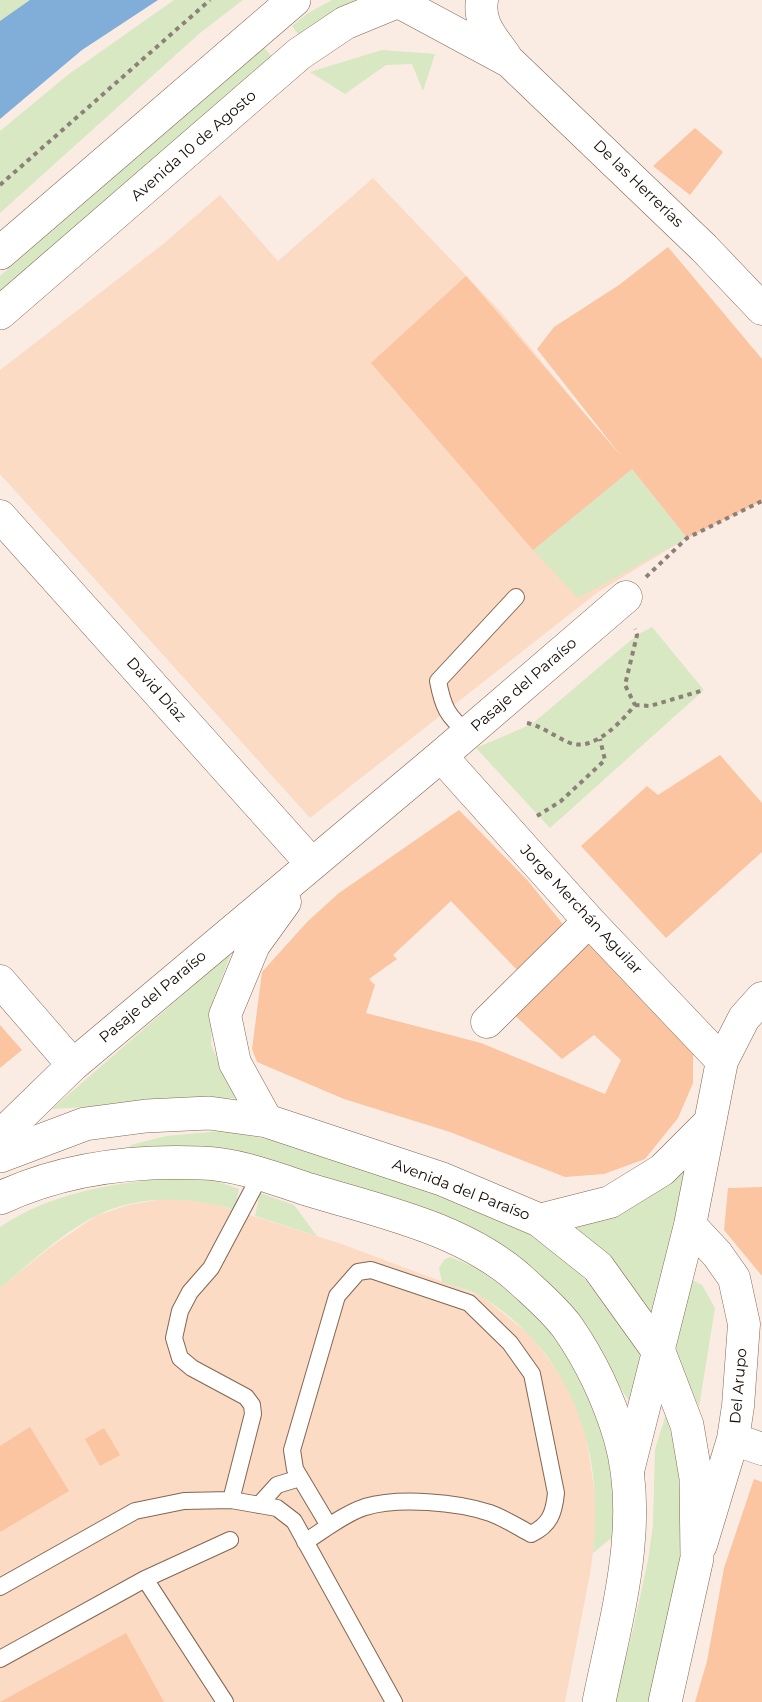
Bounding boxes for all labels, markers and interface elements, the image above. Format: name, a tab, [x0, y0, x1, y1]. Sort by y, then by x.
street label: Avenida 10 de Agosto	[128, 87, 260, 205]
street label: De las Herrerías	[589, 137, 687, 231]
street label: Pasaje del Paraíso	[467, 634, 581, 736]
street label: David Díaz	[122, 654, 190, 726]
street label: Jorge Merchán Aguilar	[516, 841, 646, 979]
street label: Pasaje del Paraíso	[96, 947, 210, 1047]
street label: Avenida del Paraíso	[390, 1155, 532, 1225]
street label: Del Arupo	[727, 1347, 751, 1425]

